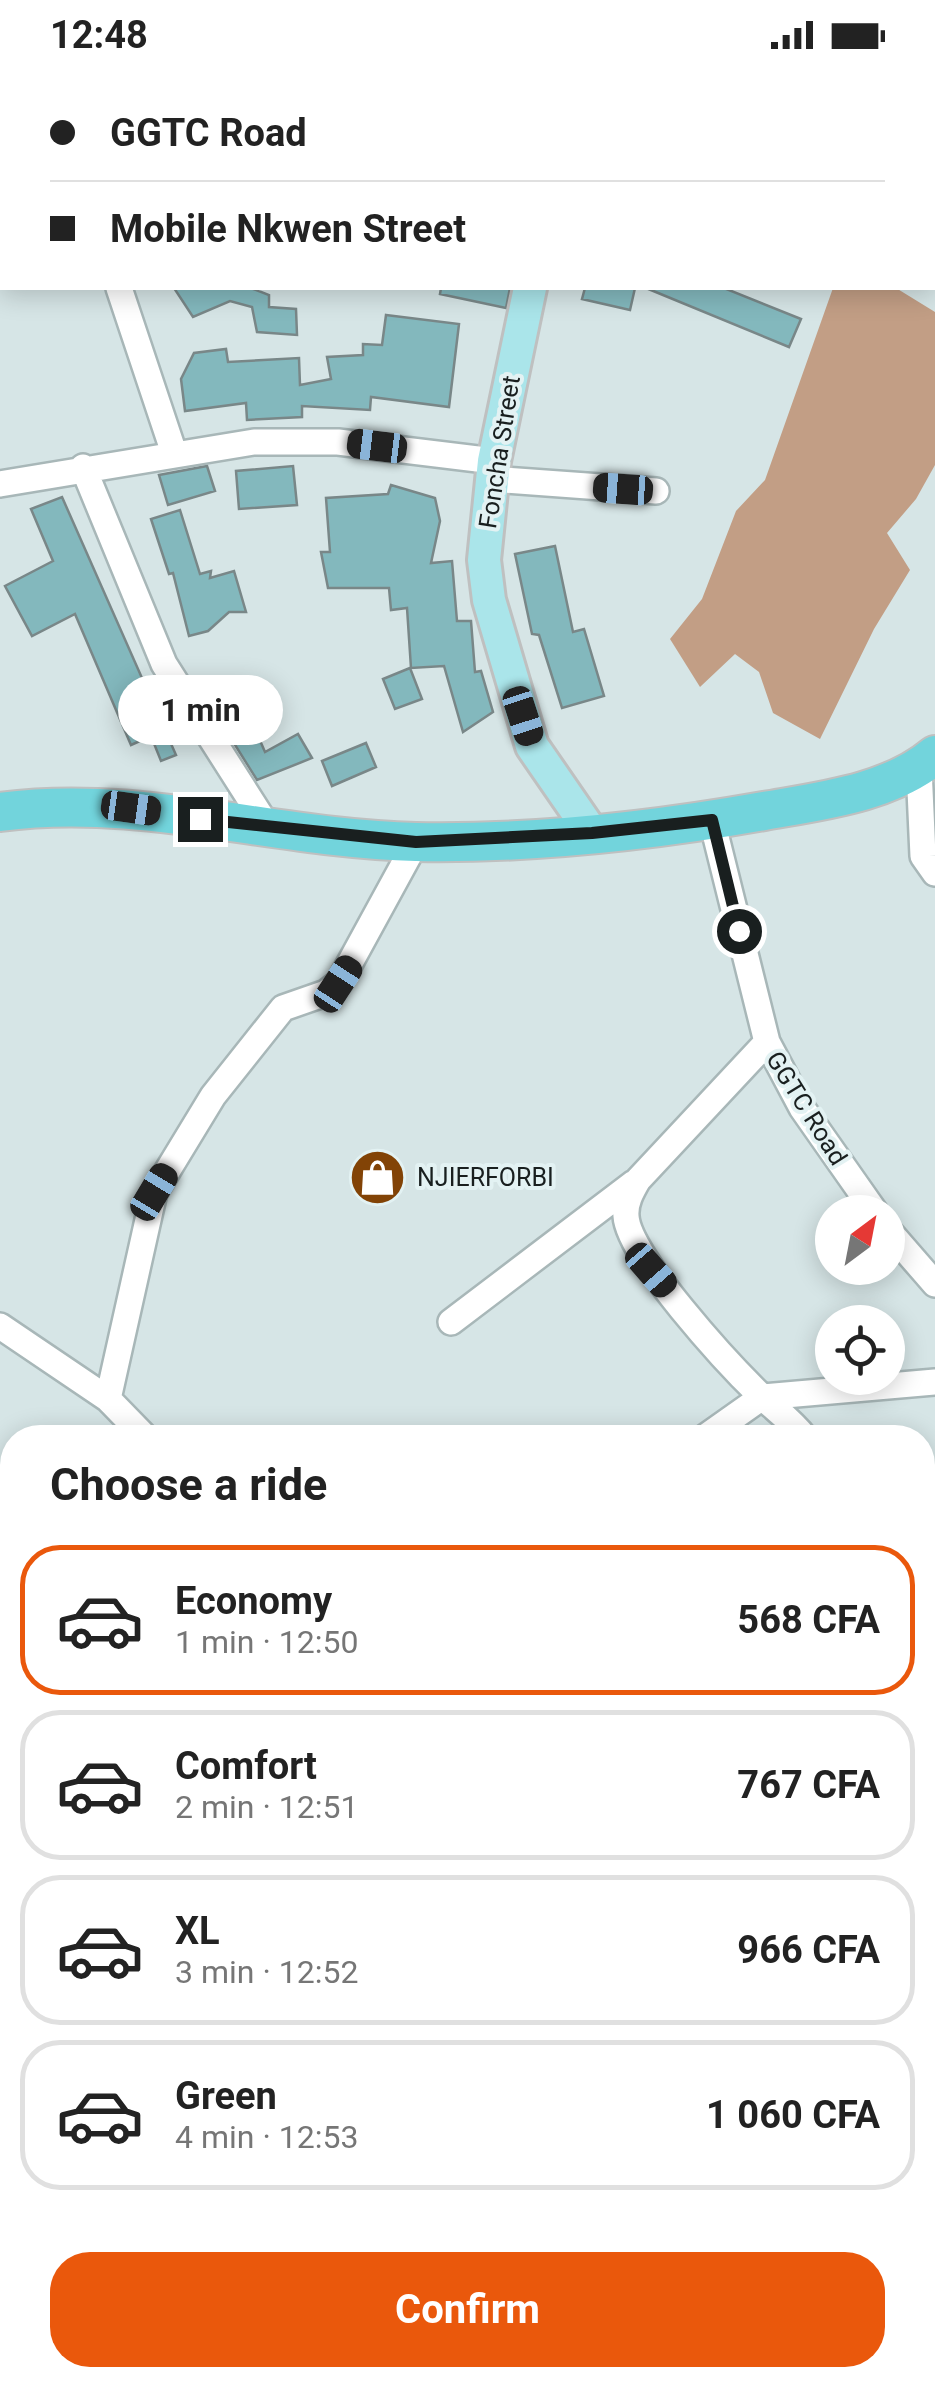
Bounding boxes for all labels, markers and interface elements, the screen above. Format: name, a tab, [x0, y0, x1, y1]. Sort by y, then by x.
text: 12:48	[50, 13, 148, 57]
text: GGTC Road	[110, 111, 307, 155]
text: Mobile Nkwen Street	[110, 207, 466, 251]
street label: Foncha Street	[473, 374, 526, 531]
car	[345, 427, 409, 465]
car	[592, 472, 654, 506]
callout: 1 min	[118, 674, 282, 744]
car	[499, 683, 547, 749]
text: 1 min	[160, 691, 241, 729]
car	[99, 789, 163, 827]
route end	[178, 797, 223, 842]
route start	[717, 909, 762, 954]
car	[309, 951, 367, 1017]
street label: GGTC Road	[760, 1046, 853, 1170]
shop icon: NJIERFORBI	[348, 1147, 408, 1207]
car	[126, 1159, 182, 1225]
place label: NJIERFORBI	[417, 1163, 554, 1192]
north arrow	[815, 1195, 905, 1285]
map controls	[815, 1195, 905, 1395]
car	[620, 1238, 682, 1302]
button: locate	[815, 1305, 905, 1395]
text: Choose a ride	[50, 1458, 327, 1511]
icon: car	[55, 1575, 145, 1665]
text: Economy	[175, 1579, 332, 1623]
text: 568 CFA	[737, 1598, 880, 1642]
text: 1 min · 12:50	[175, 1623, 358, 1661]
icon: car	[55, 1740, 145, 1830]
text: Comfort	[175, 1744, 317, 1788]
text: 767 CFA	[737, 1763, 880, 1807]
text: 2 min · 12:51	[175, 1788, 358, 1826]
icon: car	[55, 1905, 145, 1995]
text: XL	[175, 1909, 220, 1953]
text: 966 CFA	[737, 1928, 880, 1972]
text: 3 min · 12:52	[175, 1953, 358, 1991]
icon: car	[55, 2070, 145, 2160]
text: Green	[175, 2074, 277, 2118]
text: 1 060 CFA	[706, 2093, 880, 2137]
text: 4 min · 12:53	[175, 2118, 358, 2156]
button: Confirm	[50, 2252, 885, 2367]

